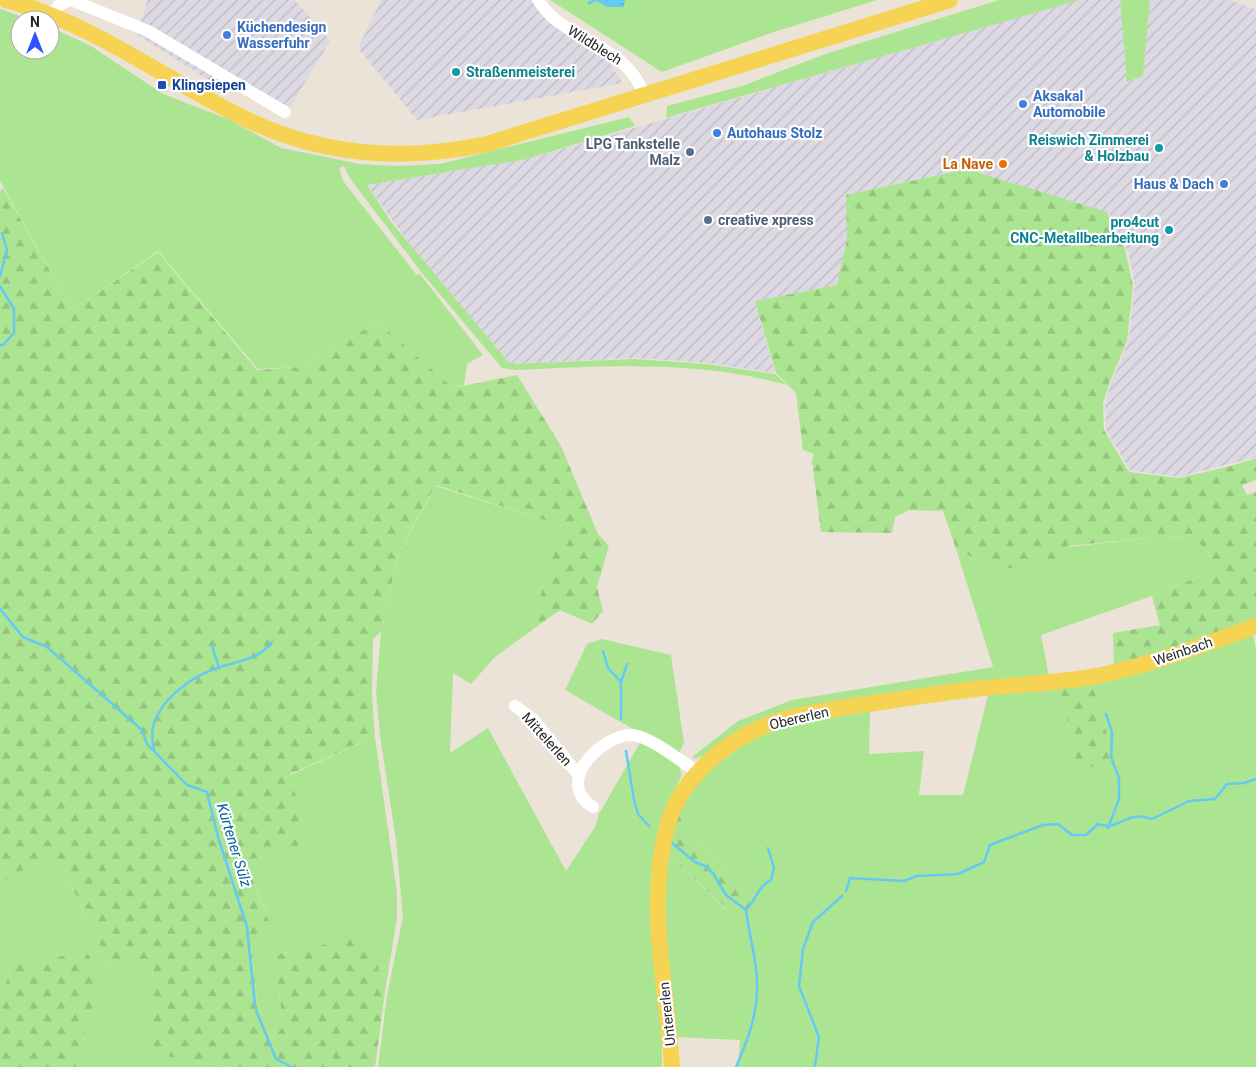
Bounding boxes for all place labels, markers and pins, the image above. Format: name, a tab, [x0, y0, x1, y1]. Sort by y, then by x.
place label: Küchendesign Wasserfuhr	[237, 19, 326, 51]
marker: Küchendesign Wasserfuhr	[221, 29, 233, 41]
place label: Straßenmeisterei	[466, 64, 575, 80]
marker: Straßenmeisterei	[450, 66, 462, 78]
place label: Klingsiepen	[172, 77, 246, 93]
marker: Klingsiepen	[156, 79, 168, 91]
place label: Aksakal Automobile	[1033, 88, 1106, 120]
marker: Aksakal Automobile	[1017, 98, 1029, 110]
place label: Autohaus Stolz	[727, 125, 822, 141]
marker: Autohaus Stolz	[711, 127, 723, 139]
place label: Reiswich Zimmerei & Holzbau	[1029, 132, 1149, 164]
place label: LPG Tankstelle Malz	[586, 136, 680, 168]
marker: Reiswich Zimmerei & Holzbau	[1153, 142, 1165, 154]
marker: LPG Tankstelle Malz	[684, 146, 696, 158]
place label: La Nave	[943, 156, 993, 172]
marker: La Nave	[997, 158, 1009, 170]
place label: Haus & Dach	[1134, 176, 1214, 192]
marker: Haus & Dach	[1218, 178, 1230, 190]
place label: creative xpress	[718, 212, 814, 228]
marker: creative xpress	[702, 214, 714, 226]
place label: pro4cut CNC-Metallbearbeitung	[1010, 214, 1159, 246]
marker: pro4cut CNC-Metallbearbeitung	[1163, 224, 1175, 236]

